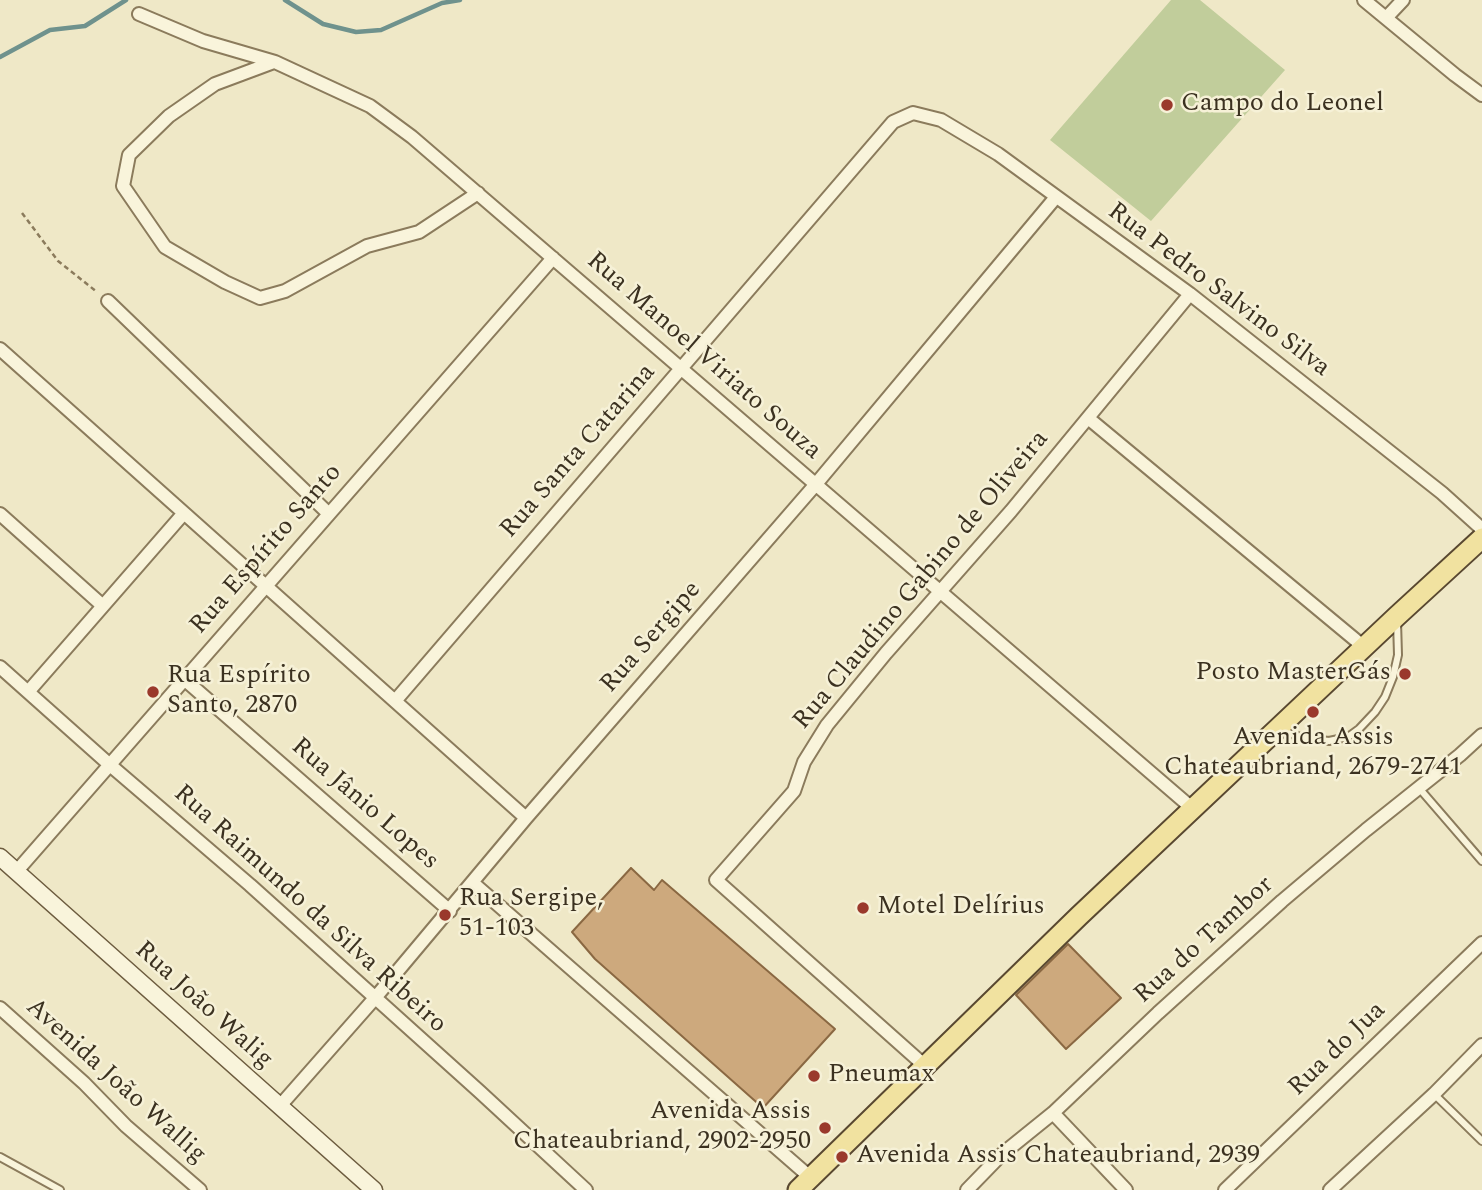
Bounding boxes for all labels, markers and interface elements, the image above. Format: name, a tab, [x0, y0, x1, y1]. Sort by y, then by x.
place label: Campo do Leonel	[1181, 89, 1384, 121]
marker: Campo do Leonel	[1159, 97, 1175, 113]
street label: Rua Pedro Salvino Silva	[1101, 197, 1335, 385]
street label: Rua Manoel Viriato Souza	[579, 246, 827, 468]
street label: Rua Santa Catarina	[495, 358, 663, 546]
street label: Rua Claudino Gabino de Oliveira	[788, 425, 1056, 737]
street label: Rua Espírito Santo	[184, 458, 350, 642]
street label: Rua Sergipe	[595, 576, 709, 700]
place label: Posto MasterGás	[1196, 658, 1391, 690]
place label: Rua Espírito Santo, 2870	[167, 661, 311, 722]
marker: Posto MasterGás	[1397, 666, 1413, 682]
marker: Rua Espírito Santo, 2870	[145, 684, 161, 700]
marker: Avenida Assis Chateaubriand, 2679-2741	[1305, 704, 1321, 720]
place label: Avenida Assis Chateaubriand, 2679-2741	[1164, 723, 1462, 784]
street label: Rua Jânio Lopes	[284, 732, 444, 878]
street label: Rua Raimundo da Silva Ribeiro	[166, 779, 452, 1041]
street label: Rua do Tambor	[1129, 870, 1281, 1012]
place label: Rua Sergipe, 51-103	[459, 884, 604, 946]
place label: Motel Delírius	[877, 892, 1045, 924]
marker: Motel Delírius	[855, 900, 871, 916]
marker: Rua Sergipe, 51-103	[437, 907, 453, 923]
street label: Rua João Walig	[127, 936, 279, 1076]
street label: Avenida João Wallig	[18, 993, 212, 1171]
street label: Rua do Jua	[1283, 996, 1393, 1104]
place label: Pneumax	[828, 1060, 934, 1092]
marker: Pneumax	[806, 1068, 822, 1084]
place label: Avenida Assis Chateaubriand, 2902-2950	[513, 1097, 811, 1158]
marker: Avenida Assis Chateaubriand, 2902-2950	[817, 1120, 833, 1136]
place label: Avenida Assis Chateaubriand, 2939	[856, 1141, 1260, 1173]
marker: Avenida Assis Chateaubriand, 2939	[834, 1149, 850, 1165]

